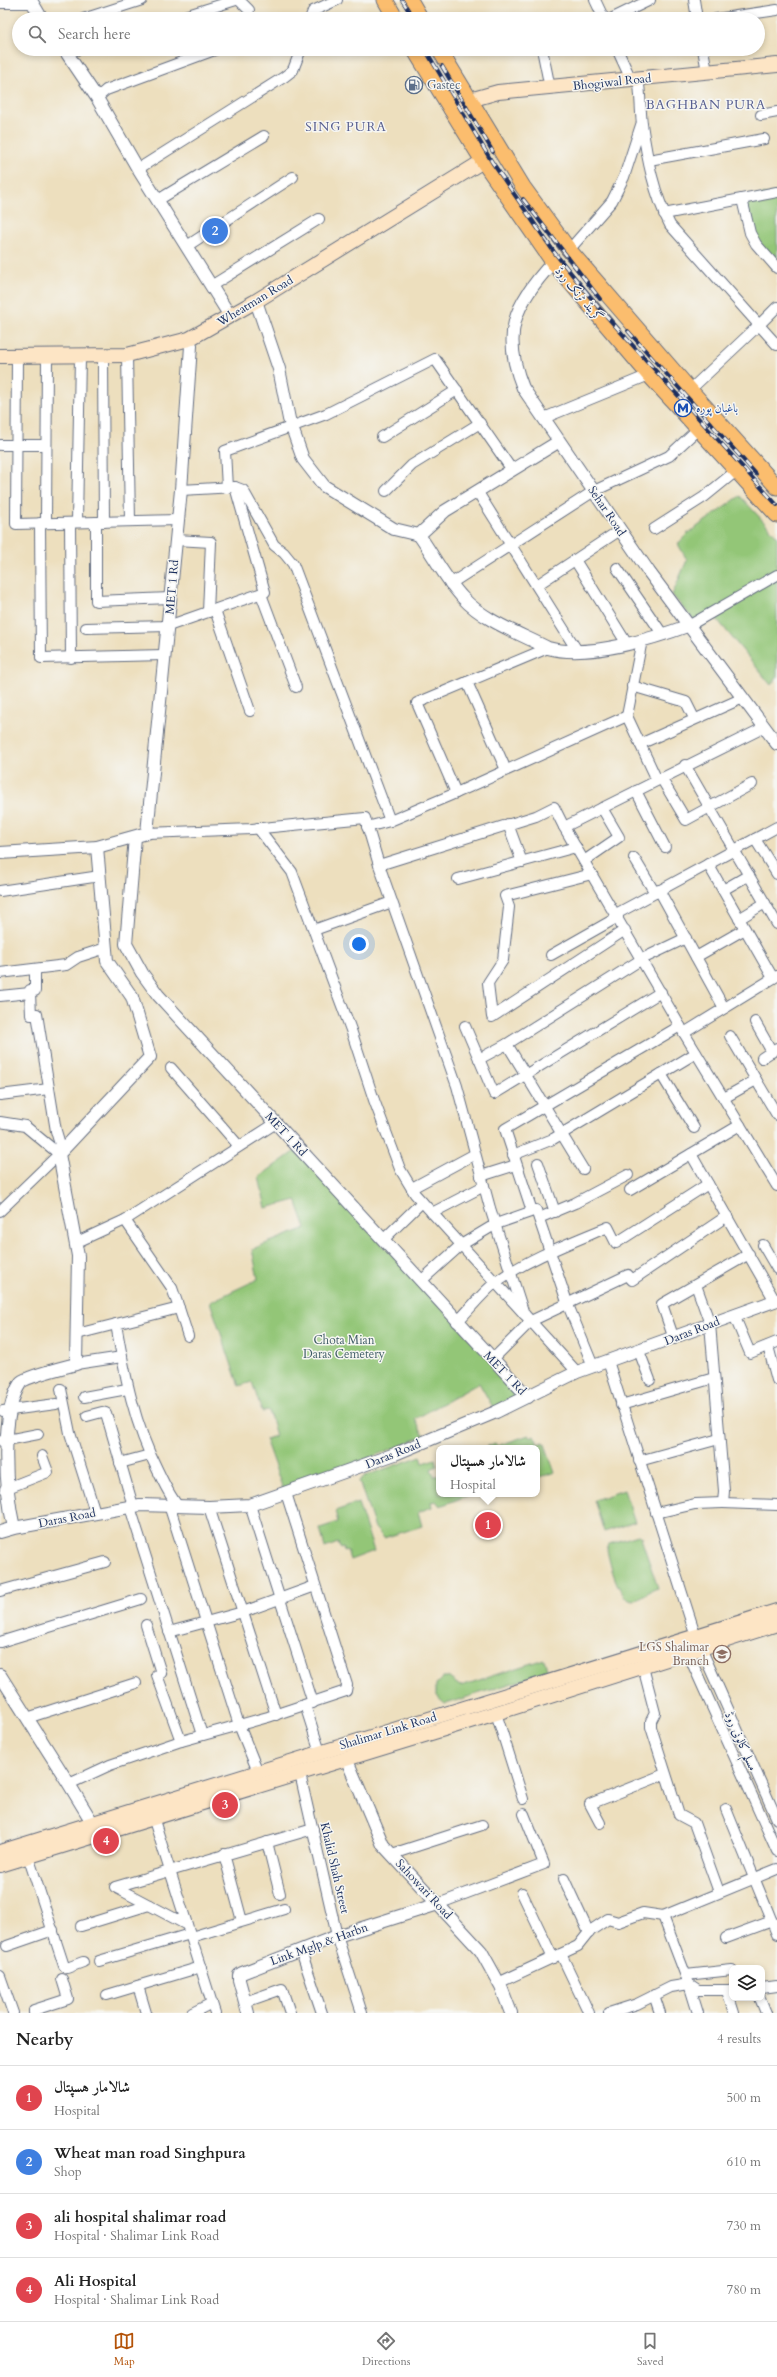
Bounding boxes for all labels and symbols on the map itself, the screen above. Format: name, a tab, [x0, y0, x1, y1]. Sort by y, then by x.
street label: Bhogiwal Road	[572, 70, 653, 94]
fuel station icon: Gastec	[404, 75, 424, 95]
place label: Gastec	[427, 77, 461, 93]
district label: BAGHBAN PURA	[646, 96, 766, 114]
district label: SING PURA	[305, 118, 387, 136]
pin: 2	[202, 216, 228, 246]
street label: گرینڈ ٹرنک روڈ	[551, 263, 607, 325]
street label: Wheatman Road	[213, 272, 297, 331]
metro station icon: باغبان پورہ	[673, 398, 693, 418]
place label: باغبان پورہ	[696, 400, 738, 417]
street label: Sehar Road	[584, 483, 630, 540]
street label: MET 1 Rd	[162, 558, 182, 615]
your location	[349, 934, 369, 954]
street label: MET 1 Rd	[261, 1109, 311, 1160]
street label: Daras Road	[662, 1313, 723, 1349]
park label: Chota Mian Daras Cemetery	[303, 1332, 386, 1362]
street label: MET 1 Rd	[480, 1348, 530, 1399]
street label: Daras Road	[363, 1435, 424, 1472]
street label: Daras Road	[37, 1504, 98, 1531]
pin: 1	[475, 1510, 501, 1540]
place label: LGS Shalimar Branch	[639, 1639, 710, 1669]
school or university icon: LGS Shalimar Branch	[712, 1644, 732, 1664]
street label: Shalimar Link Road	[338, 1708, 439, 1753]
street label: مسلم کالونی روڈ	[717, 1709, 761, 1775]
pin: 3	[212, 1790, 238, 1820]
street label: Khalid Shah Street	[317, 1821, 353, 1915]
pin: 4	[93, 1826, 119, 1856]
street label: Sahowari Road	[392, 1856, 456, 1923]
street label: Link Mglp & Harbn	[268, 1919, 370, 1969]

